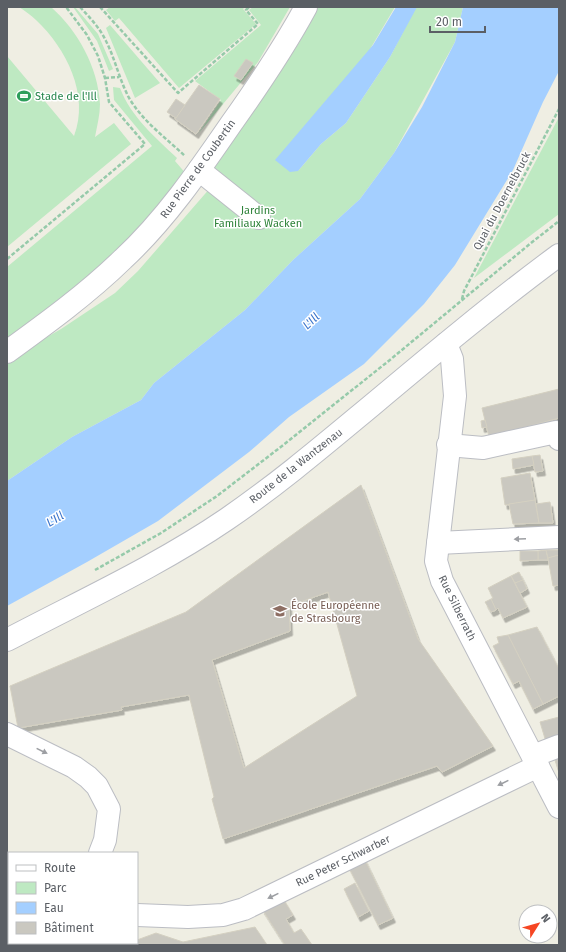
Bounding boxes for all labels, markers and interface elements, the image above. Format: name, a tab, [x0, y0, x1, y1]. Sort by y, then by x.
scale bar	[430, 8, 485, 34]
text: 20 m	[436, 15, 462, 29]
sports icon: Stade de l'Ill	[16, 88, 32, 104]
place label: Stade de l'Ill	[35, 90, 97, 103]
street label: Rue Pierre de Coubertin	[158, 117, 238, 221]
street label: Quai du Doernelbruck	[471, 149, 534, 252]
park label: Jardins Familiaux Wacken	[214, 204, 302, 230]
water label: L'Ill	[300, 310, 322, 332]
street label: Route de la Wantzenau	[247, 426, 345, 506]
water label: L'Ill	[44, 509, 66, 529]
one-way arrow	[513, 536, 526, 542]
street label: Rue Silberrath	[436, 573, 478, 643]
place label: École Européenne de Strasbourg	[291, 598, 380, 625]
school or university icon: École Européenne de Strasbourg	[272, 603, 288, 619]
one-way arrow	[36, 748, 48, 754]
one-way arrow	[497, 780, 509, 786]
street label: Rue Peter Schwarber	[294, 832, 393, 890]
legend	[8, 852, 138, 944]
text: Route	[44, 861, 76, 875]
text: Parc	[44, 881, 67, 895]
one-way arrow	[267, 892, 279, 899]
text: Eau	[44, 901, 64, 915]
north arrow	[518, 904, 558, 944]
text: N	[538, 911, 553, 925]
text: Bâtiment	[44, 921, 94, 935]

